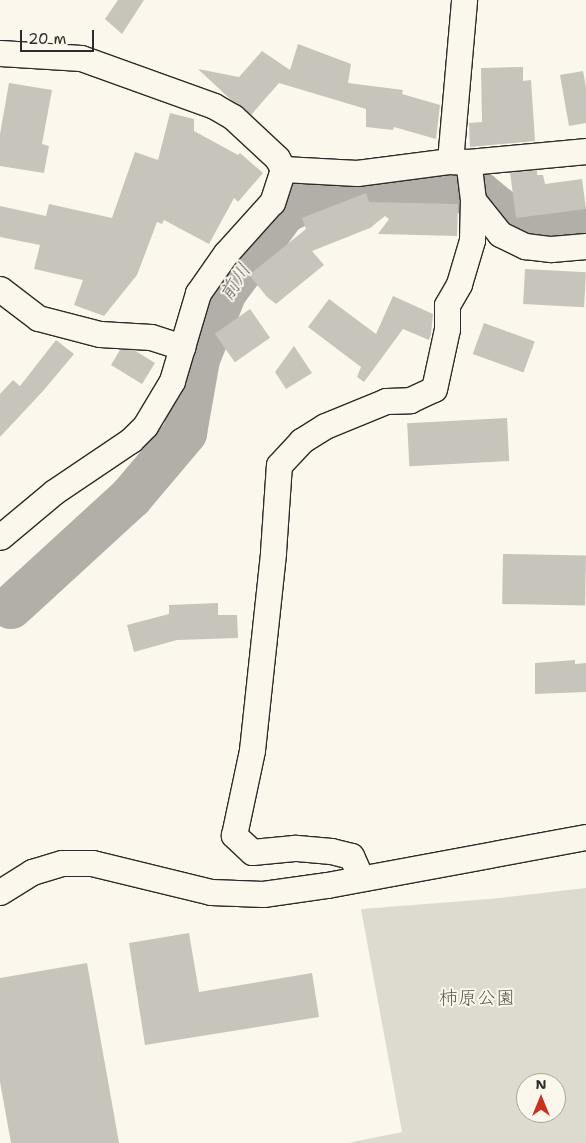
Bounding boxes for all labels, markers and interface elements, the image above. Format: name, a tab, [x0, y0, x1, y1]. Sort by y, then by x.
scale bar	[22, 20, 96, 52]
text: 20 m	[28, 29, 67, 49]
water label: 前川	[214, 259, 256, 305]
park label: 柿原公園	[439, 987, 515, 1009]
north arrow	[516, 1073, 566, 1123]
text: N	[535, 1075, 547, 1093]

